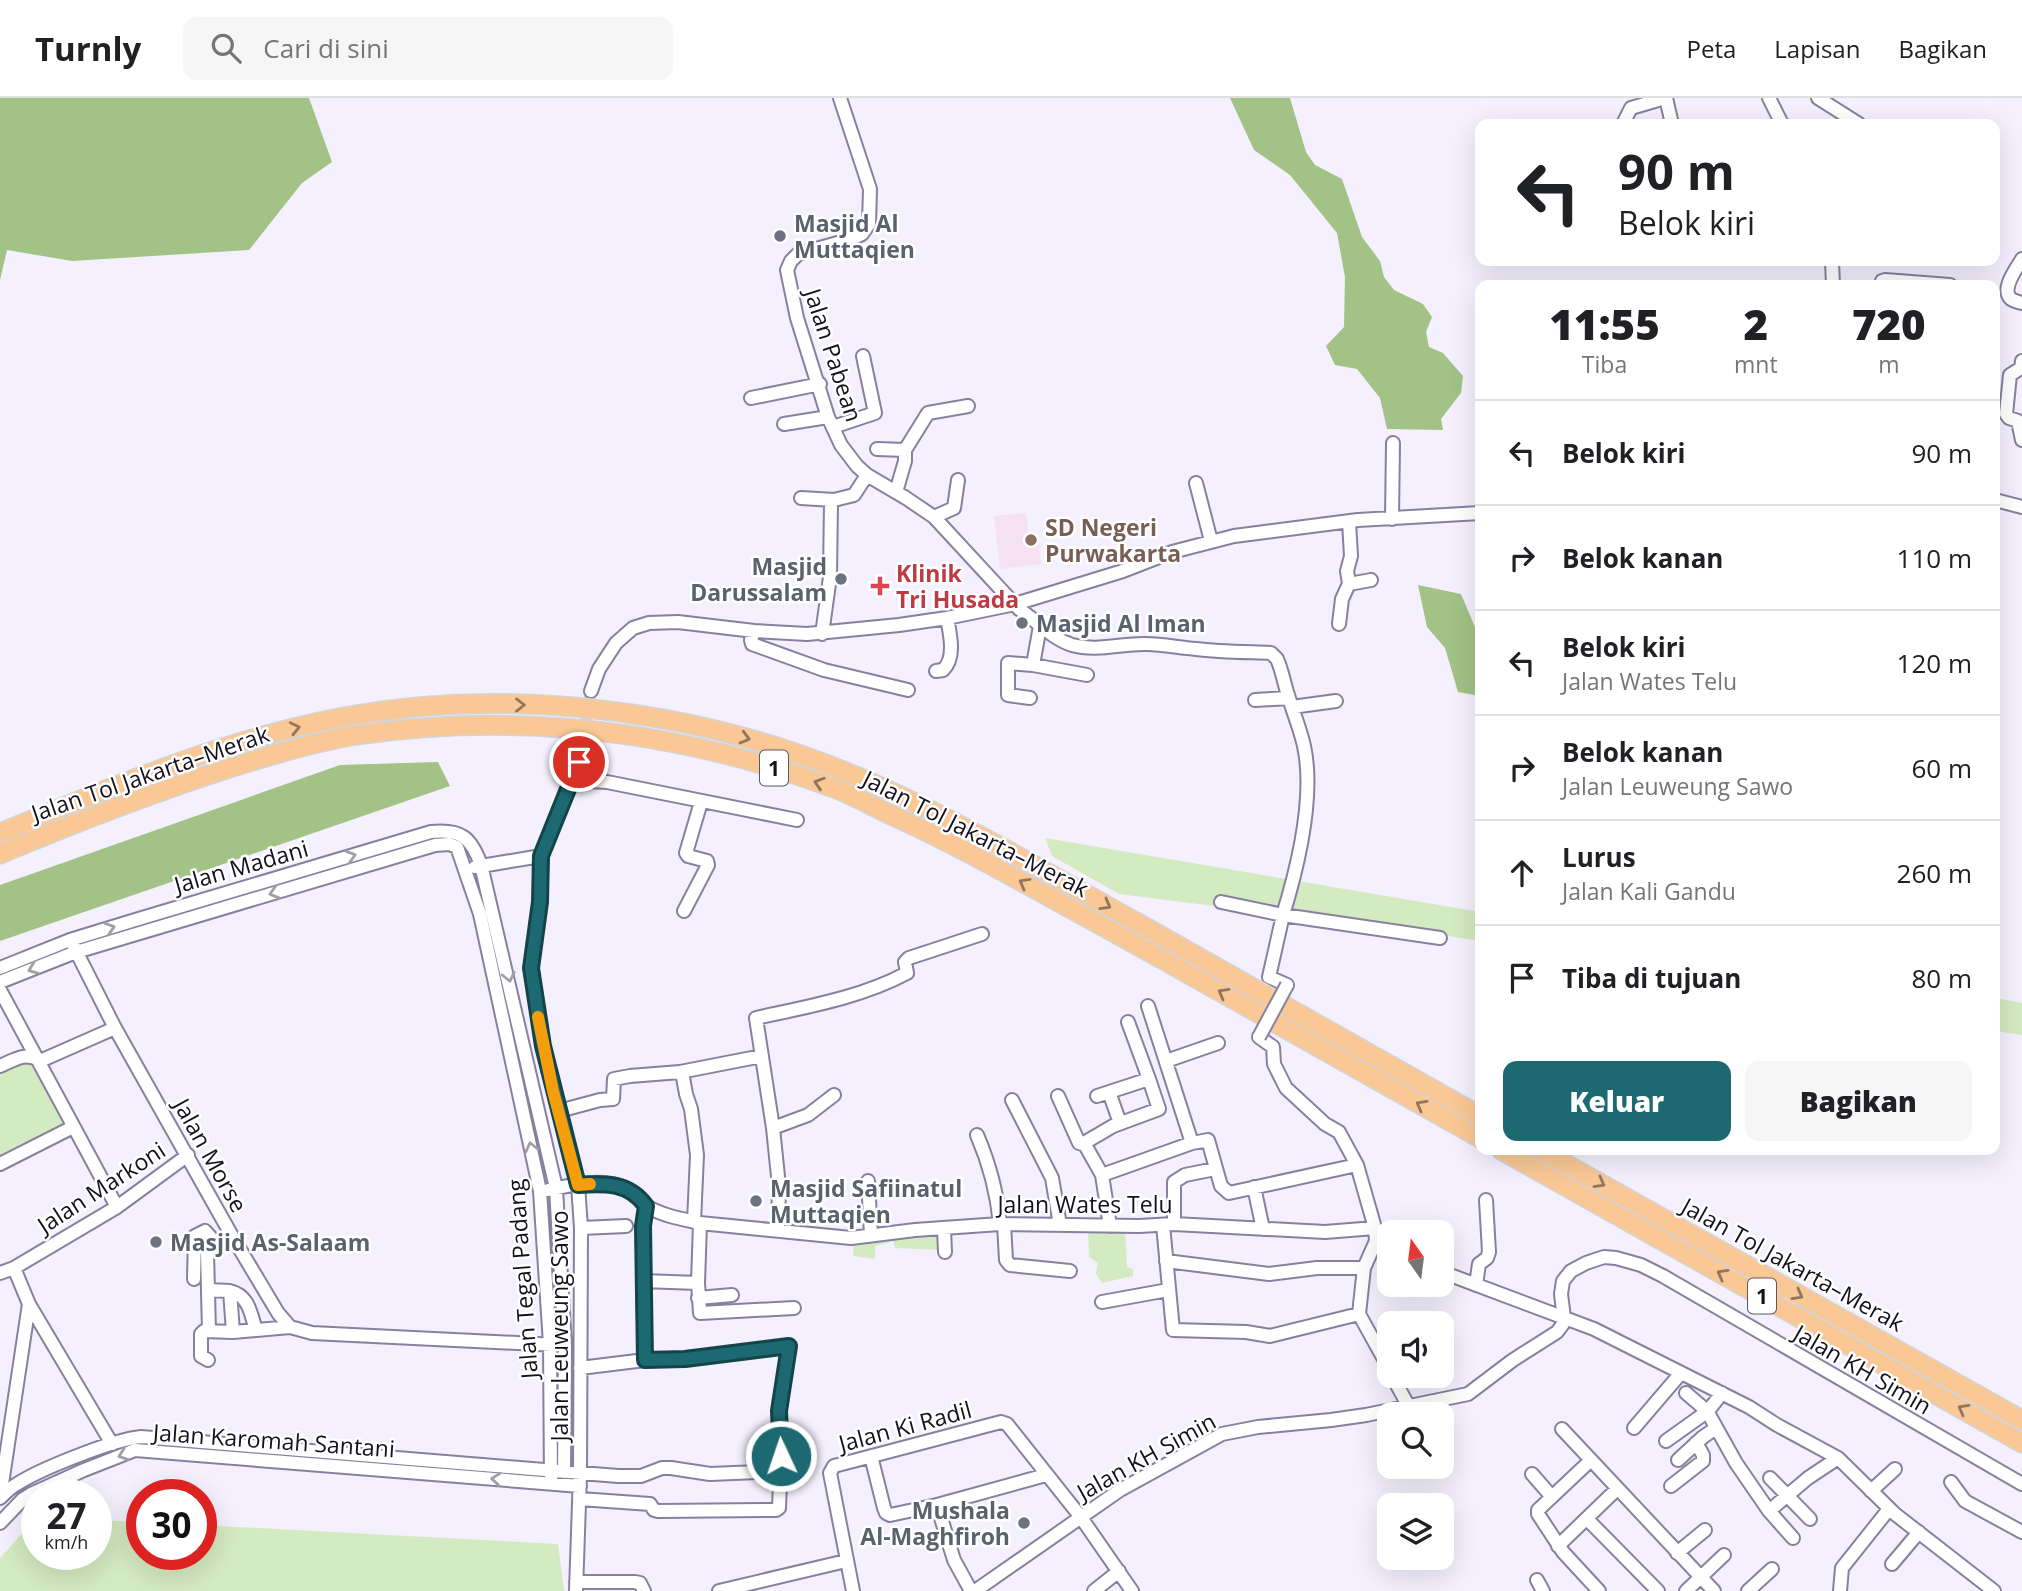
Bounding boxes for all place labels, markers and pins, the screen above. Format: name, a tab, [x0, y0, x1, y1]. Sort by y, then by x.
place label: Masjid Al Muttaqien	[794, 207, 915, 265]
marker: Masjid Al Muttaqien	[772, 228, 788, 244]
place label: SD Negeri Purwakarta	[1045, 511, 1181, 569]
marker: SD Negeri Purwakarta	[1023, 532, 1039, 548]
place label: Masjid Darussalam	[690, 550, 827, 608]
place label: Klinik Tri Husada	[896, 557, 1019, 615]
marker: Masjid Darussalam	[833, 571, 849, 587]
marker: Klinik Tri Husada	[870, 576, 890, 596]
place label: Masjid Al Iman	[1036, 607, 1206, 639]
marker: Masjid Al Iman	[1014, 615, 1030, 631]
pin	[549, 732, 609, 792]
place label: Masjid Safiinatul Muttaqien	[770, 1172, 962, 1230]
marker: Masjid Safiinatul Muttaqien	[748, 1193, 764, 1209]
place label: Masjid As-Salaam	[170, 1226, 370, 1258]
marker: Masjid As-Salaam	[148, 1234, 164, 1250]
place label: Mushala Al-Maghfiroh	[860, 1494, 1010, 1552]
marker: Mushala Al-Maghfiroh	[1016, 1515, 1032, 1531]

